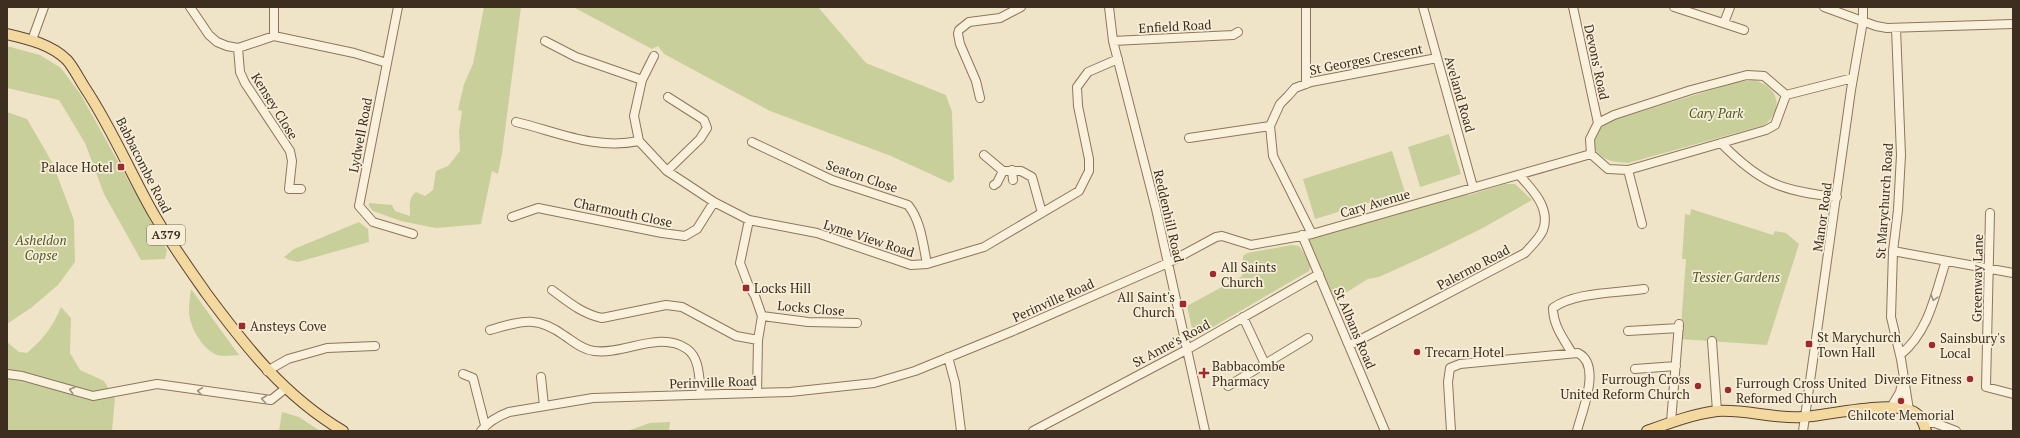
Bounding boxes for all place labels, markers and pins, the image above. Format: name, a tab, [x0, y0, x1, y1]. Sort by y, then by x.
place label: Palace Hotel	[41, 158, 113, 176]
marker: Palace Hotel	[116, 162, 126, 172]
place label: All Saints Church	[1221, 258, 1276, 291]
marker: All Saints Church	[1208, 269, 1218, 279]
place label: Locks Hill	[754, 279, 811, 297]
marker: Locks Hill	[741, 283, 751, 293]
place label: All Saint's Church	[1117, 288, 1175, 321]
marker: All Saint's Church	[1178, 299, 1188, 309]
place label: Ansteys Cove	[250, 317, 327, 335]
marker: Ansteys Cove	[237, 321, 247, 331]
place label: St Marychurch Town Hall	[1817, 328, 1902, 361]
place label: Sainsbury's Local	[1940, 329, 2005, 362]
marker: St Marychurch Town Hall	[1804, 339, 1814, 349]
marker: Sainsbury's Local	[1927, 340, 1937, 350]
place label: Trecarn Hotel	[1425, 343, 1505, 361]
marker: Trecarn Hotel	[1412, 347, 1422, 357]
place label: Babbacombe Pharmacy	[1212, 357, 1285, 390]
marker: Babbacombe Pharmacy	[1199, 368, 1209, 378]
place label: Furrough Cross United Reform Church	[1560, 370, 1690, 403]
place label: Diverse Fitness	[1874, 370, 1962, 388]
place label: Furrough Cross United Reformed Church	[1736, 374, 1867, 407]
marker: Diverse Fitness	[1965, 374, 1975, 384]
marker: Furrough Cross United Reform Church	[1693, 381, 1703, 391]
marker: Furrough Cross United Reformed Church	[1723, 385, 1733, 395]
marker: Chilcote Memorial	[1896, 396, 1906, 406]
place label: Chilcote Memorial	[1848, 406, 1954, 424]

